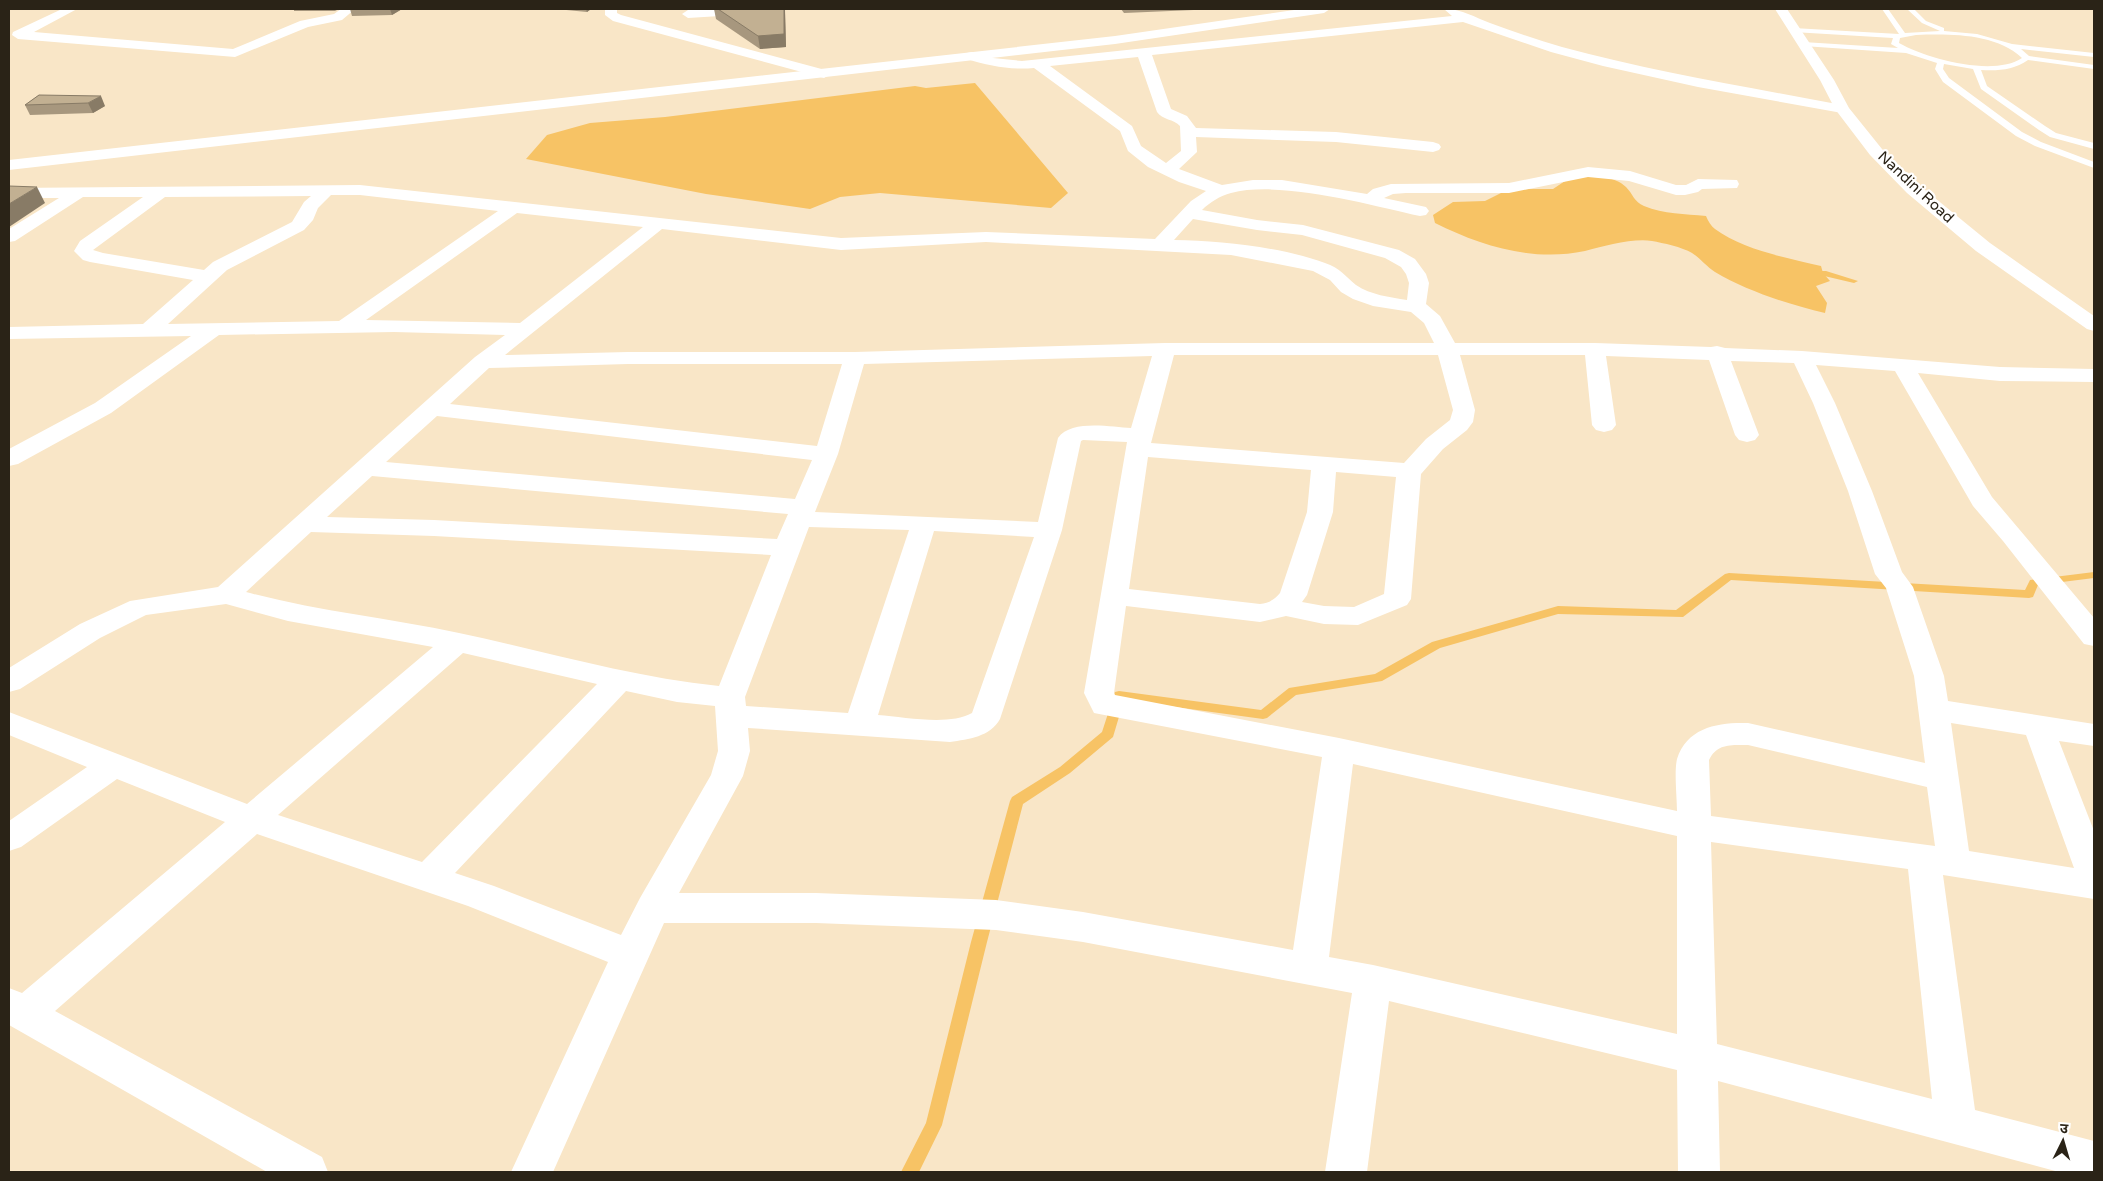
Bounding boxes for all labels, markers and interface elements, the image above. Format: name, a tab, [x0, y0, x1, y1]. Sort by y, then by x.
street label: Nandini Road	[1874, 147, 1958, 227]
north arrow	[2038, 1116, 2088, 1166]
text: उ	[2059, 1120, 2070, 1137]

